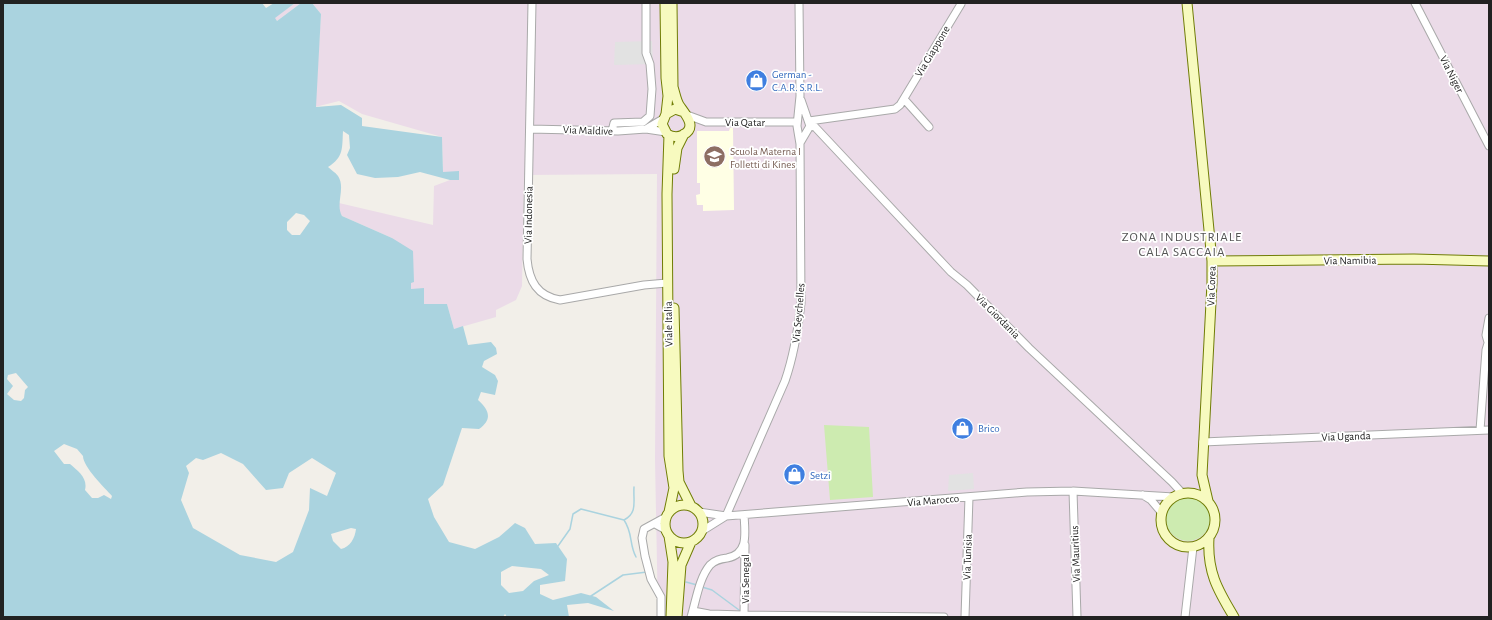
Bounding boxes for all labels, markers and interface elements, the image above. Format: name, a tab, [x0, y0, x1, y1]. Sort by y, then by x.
street label: Via Giappone	[913, 24, 952, 79]
street label: Via Niger	[1438, 54, 1466, 95]
shop icon: German - C.A.R. S.R.L.	[744, 67, 770, 93]
place label: German - C.A.R. S.R.L.	[772, 69, 822, 93]
street label: Via Qatar	[725, 117, 765, 128]
street label: Via Maldive	[563, 124, 613, 137]
school or university icon: Scuola Materna I Folletti di Kines	[702, 144, 728, 170]
place label: Scuola Materna I Folletti di Kines	[730, 146, 801, 170]
street label: Via Indonesia	[522, 186, 535, 244]
district label: ZONA INDUSTRIALE CALA SACCAIA	[1122, 231, 1242, 259]
street label: Via Namibia	[1323, 255, 1377, 266]
street label: Via Corea	[1205, 266, 1218, 306]
street label: Via Seychelles	[790, 283, 807, 343]
street label: Via Giordania	[973, 292, 1022, 341]
street label: Viale Italia	[663, 301, 674, 347]
shop icon: Brico	[950, 415, 976, 441]
place label: Brico	[978, 423, 1000, 434]
street label: Via Uganda	[1321, 430, 1371, 443]
shop icon: Setzi	[782, 462, 808, 488]
place label: Setzi	[810, 470, 831, 481]
street label: Via Marocco	[907, 493, 959, 508]
street label: Via Mauritius	[1069, 525, 1082, 583]
street label: Via Tunisia	[961, 534, 974, 580]
street label: Via Senegal	[740, 554, 751, 604]

